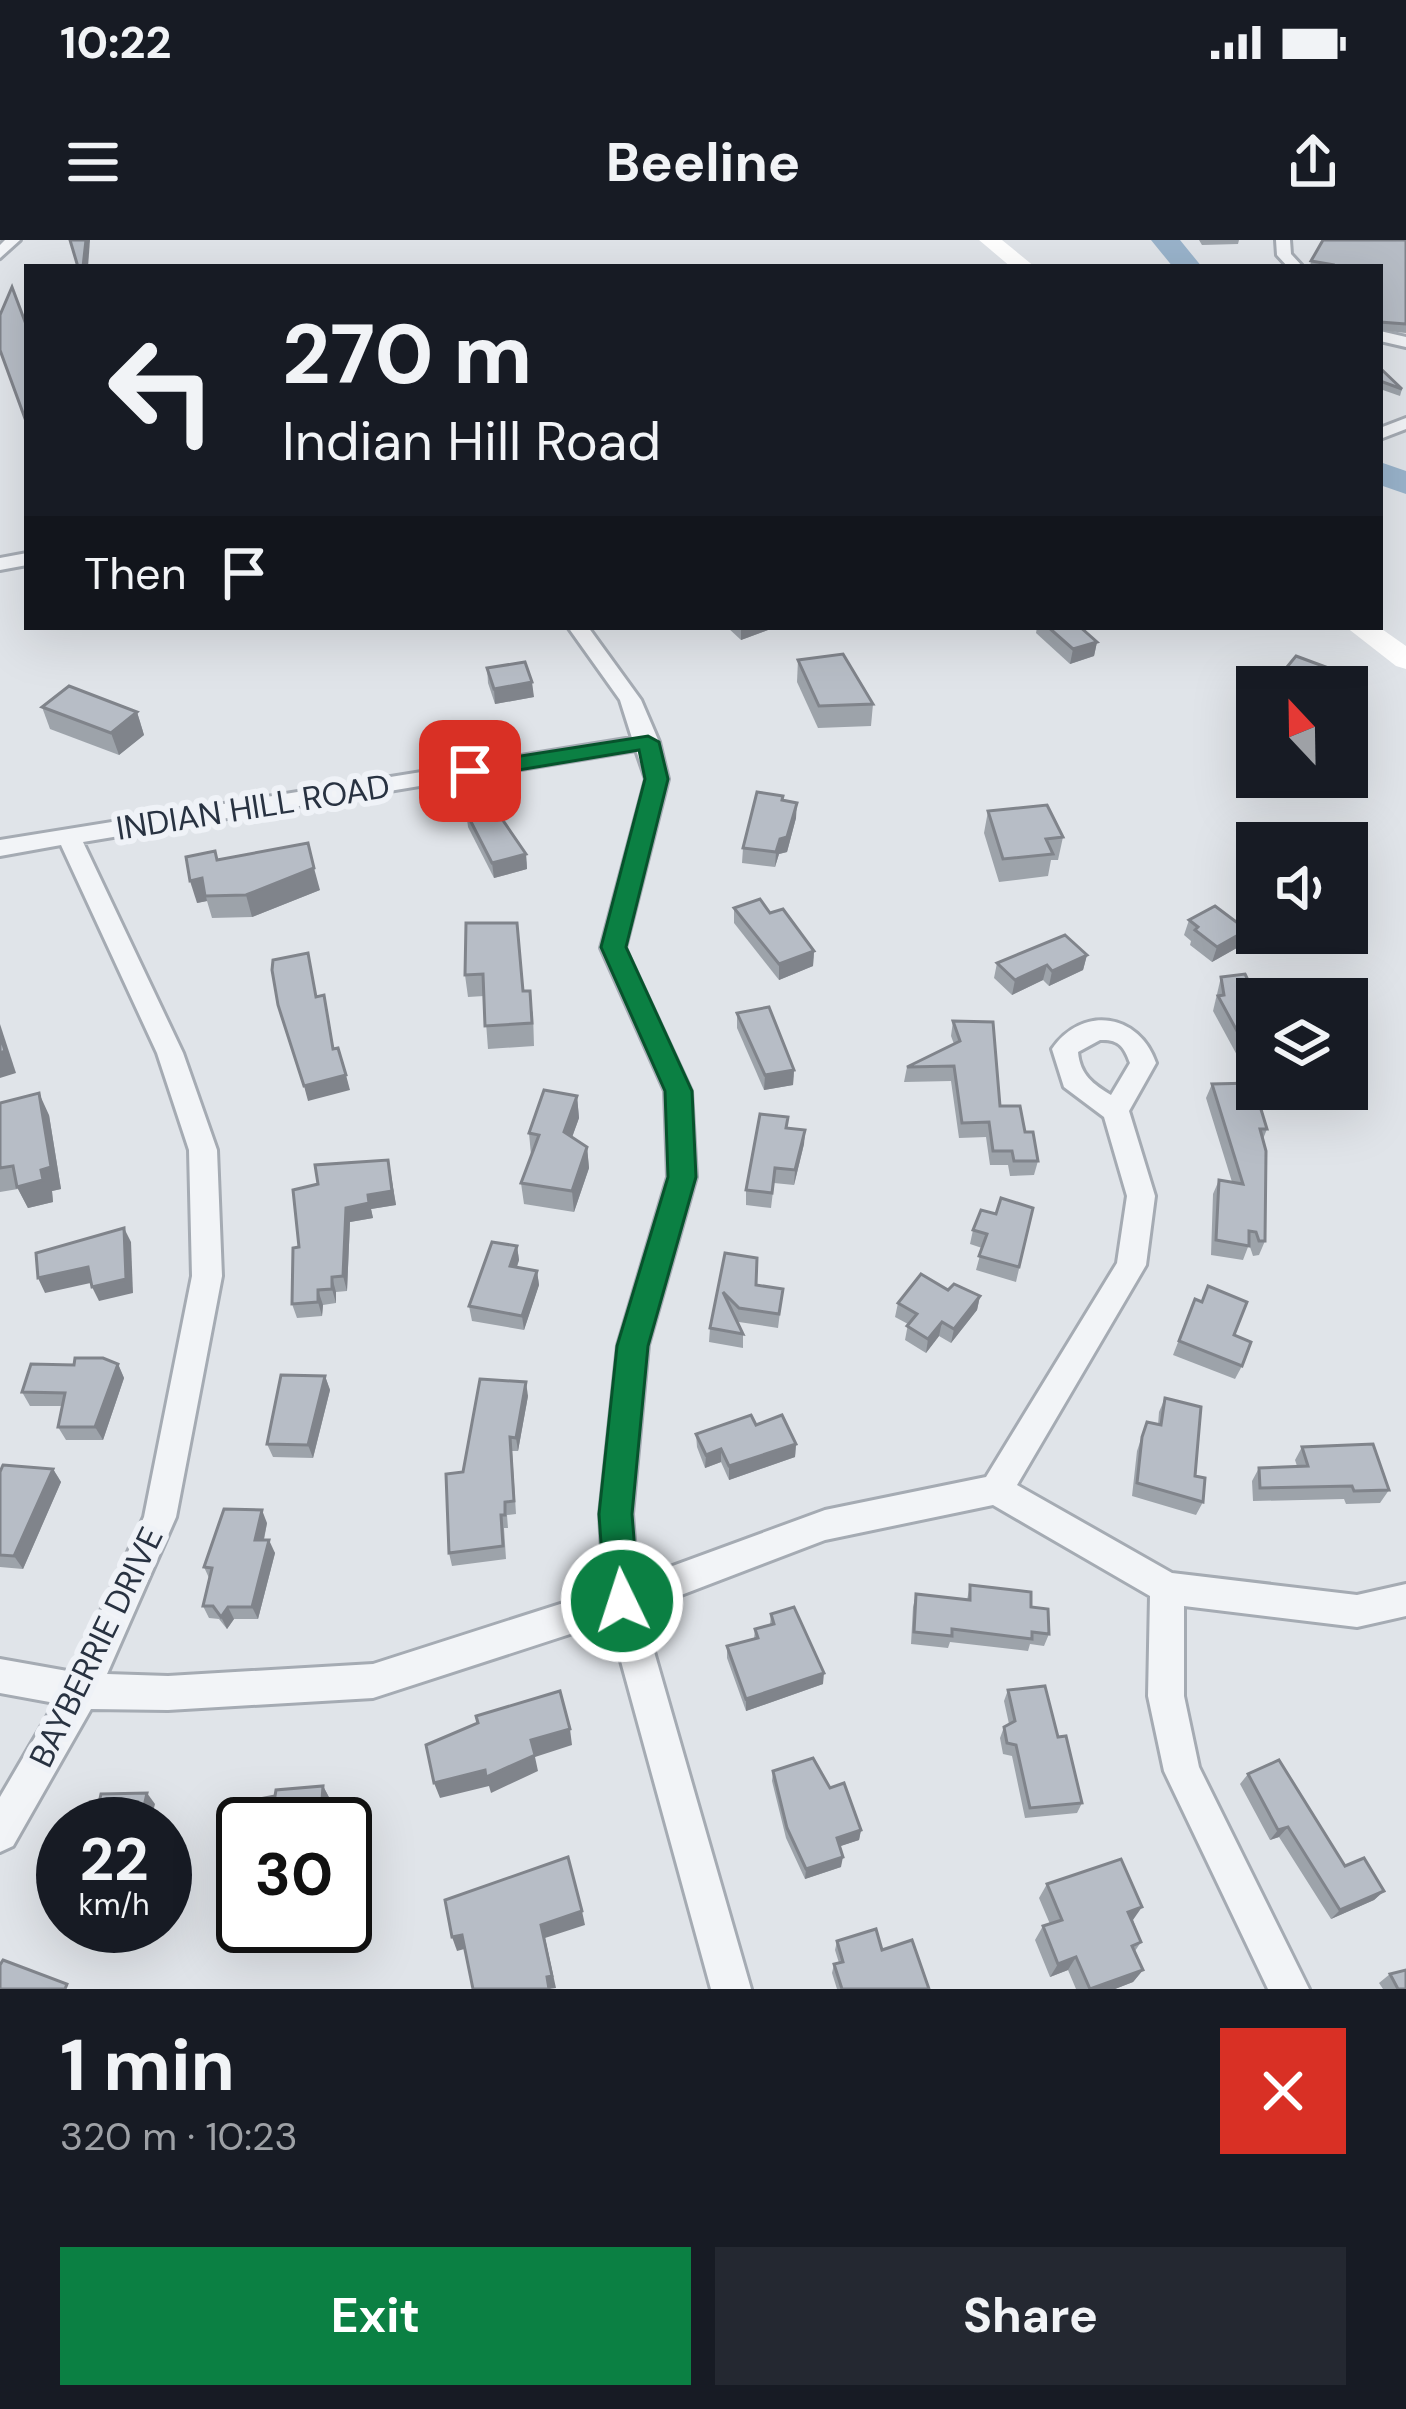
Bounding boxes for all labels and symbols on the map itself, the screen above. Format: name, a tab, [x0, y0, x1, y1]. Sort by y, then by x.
north arrow	[1236, 666, 1368, 798]
pin	[419, 720, 521, 822]
street label: INDIAN HILL ROAD	[113, 764, 393, 850]
street label: BAYBERRIE DRIVE	[19, 1520, 173, 1774]
position arrow	[559, 1538, 685, 1664]
speed limit sign: 30	[216, 1797, 372, 1953]

